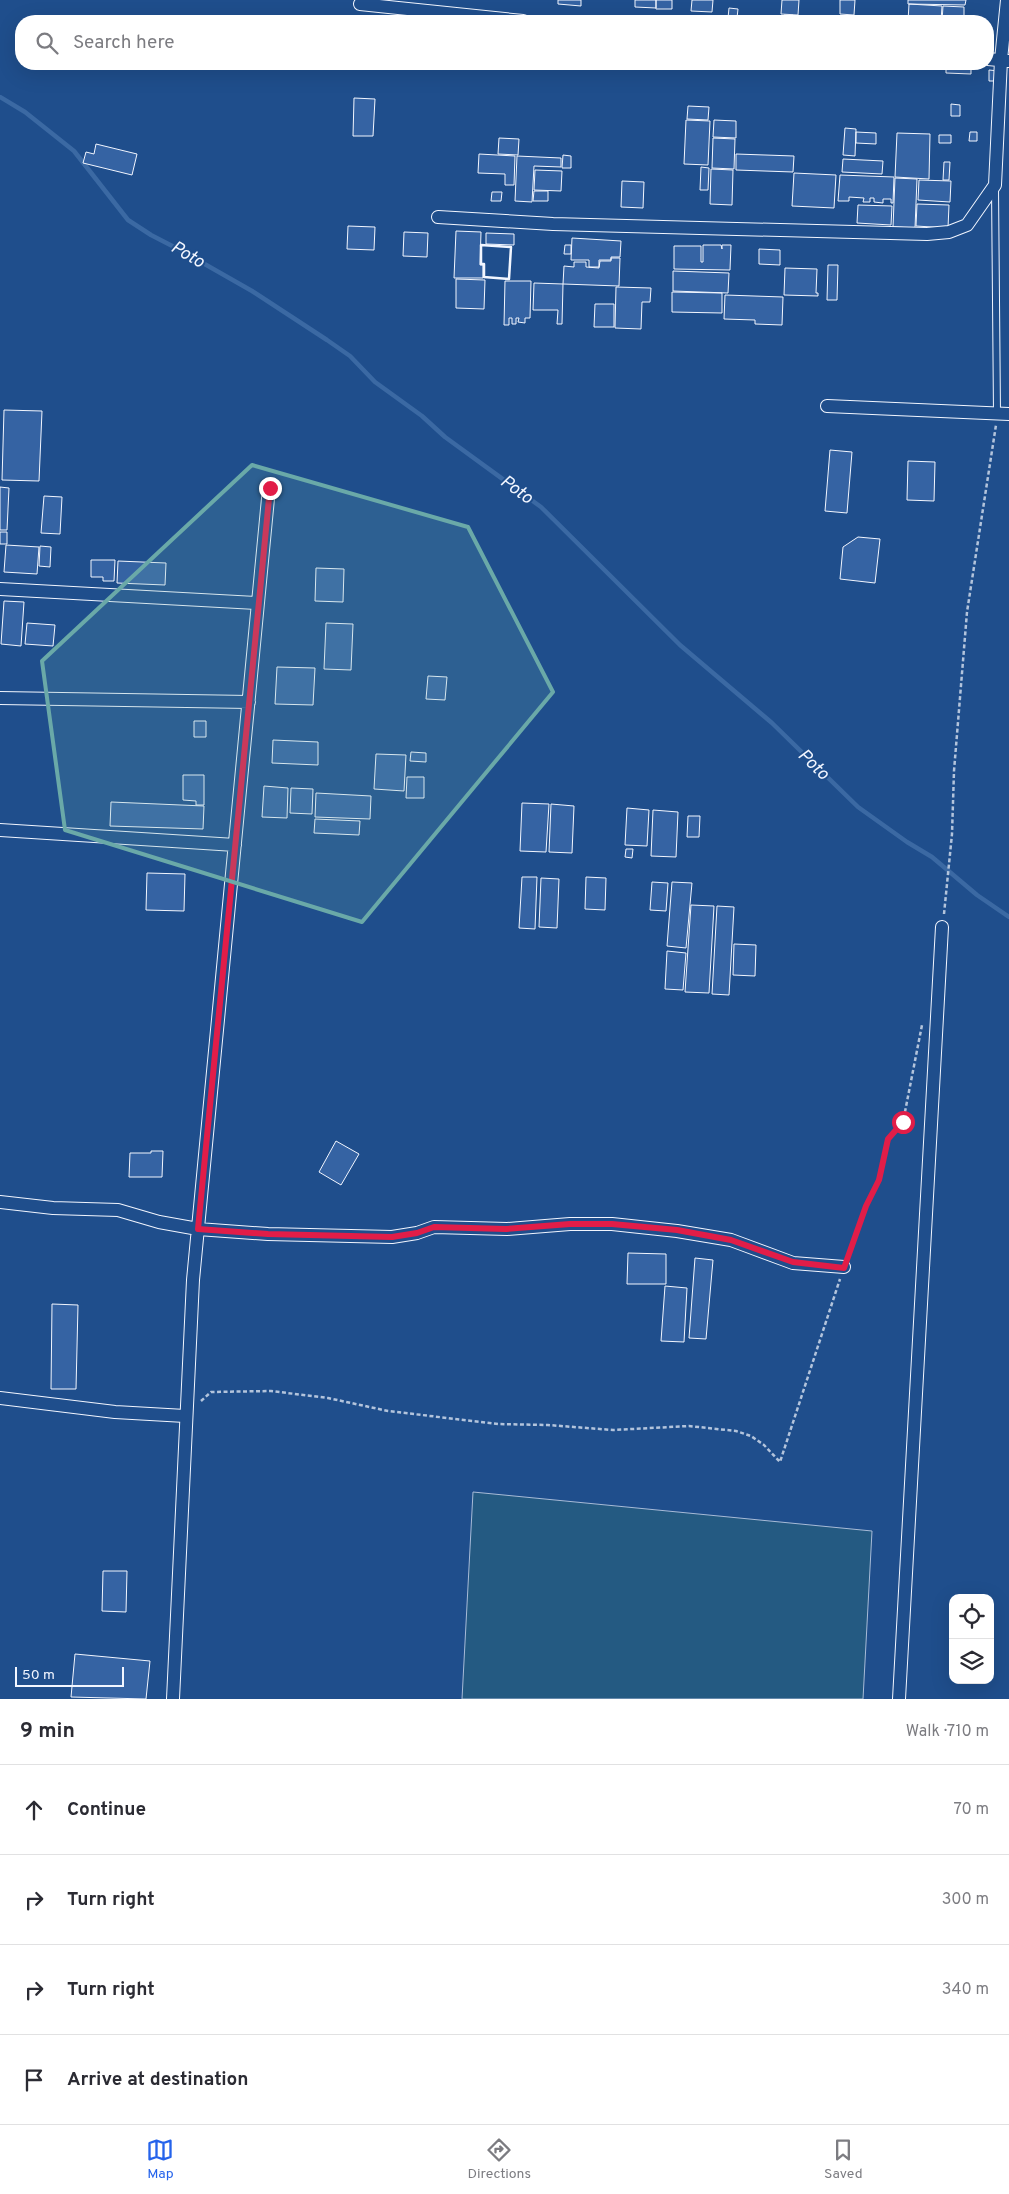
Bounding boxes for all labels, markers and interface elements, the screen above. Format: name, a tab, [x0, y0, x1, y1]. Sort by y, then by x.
search box	[15, 15, 994, 70]
icon: search	[33, 29, 61, 57]
text: Search here	[73, 31, 175, 55]
water label: Poto	[166, 236, 209, 274]
water label: Poto	[495, 471, 538, 510]
route end	[259, 477, 282, 500]
water label: Poto	[792, 745, 834, 786]
route start	[892, 1111, 915, 1134]
map controls	[949, 1594, 994, 1684]
button: locate	[949, 1594, 994, 1639]
button: layers	[949, 1639, 994, 1684]
scale bar	[15, 1664, 124, 1687]
text: 50 m	[22, 1667, 55, 1684]
text: 9 min	[20, 1718, 75, 1745]
text: Walk · 710 m	[906, 1722, 989, 1742]
icon: ahead	[20, 1796, 48, 1824]
text: Continue	[67, 1798, 146, 1822]
text: 70 m	[954, 1800, 989, 1820]
icon: right	[20, 1886, 48, 1914]
text: Turn right	[67, 1888, 155, 1912]
text: 300 m	[942, 1890, 989, 1910]
icon: right	[20, 1976, 48, 2004]
text: Turn right	[67, 1978, 155, 2002]
text: 340 m	[942, 1980, 989, 2000]
icon: arrive	[20, 2066, 48, 2094]
text: Arrive at destination	[67, 2068, 248, 2092]
tab: Map	[146, 2136, 174, 2183]
tab: Directions	[467, 2136, 531, 2183]
tab: Saved	[824, 2136, 863, 2183]

